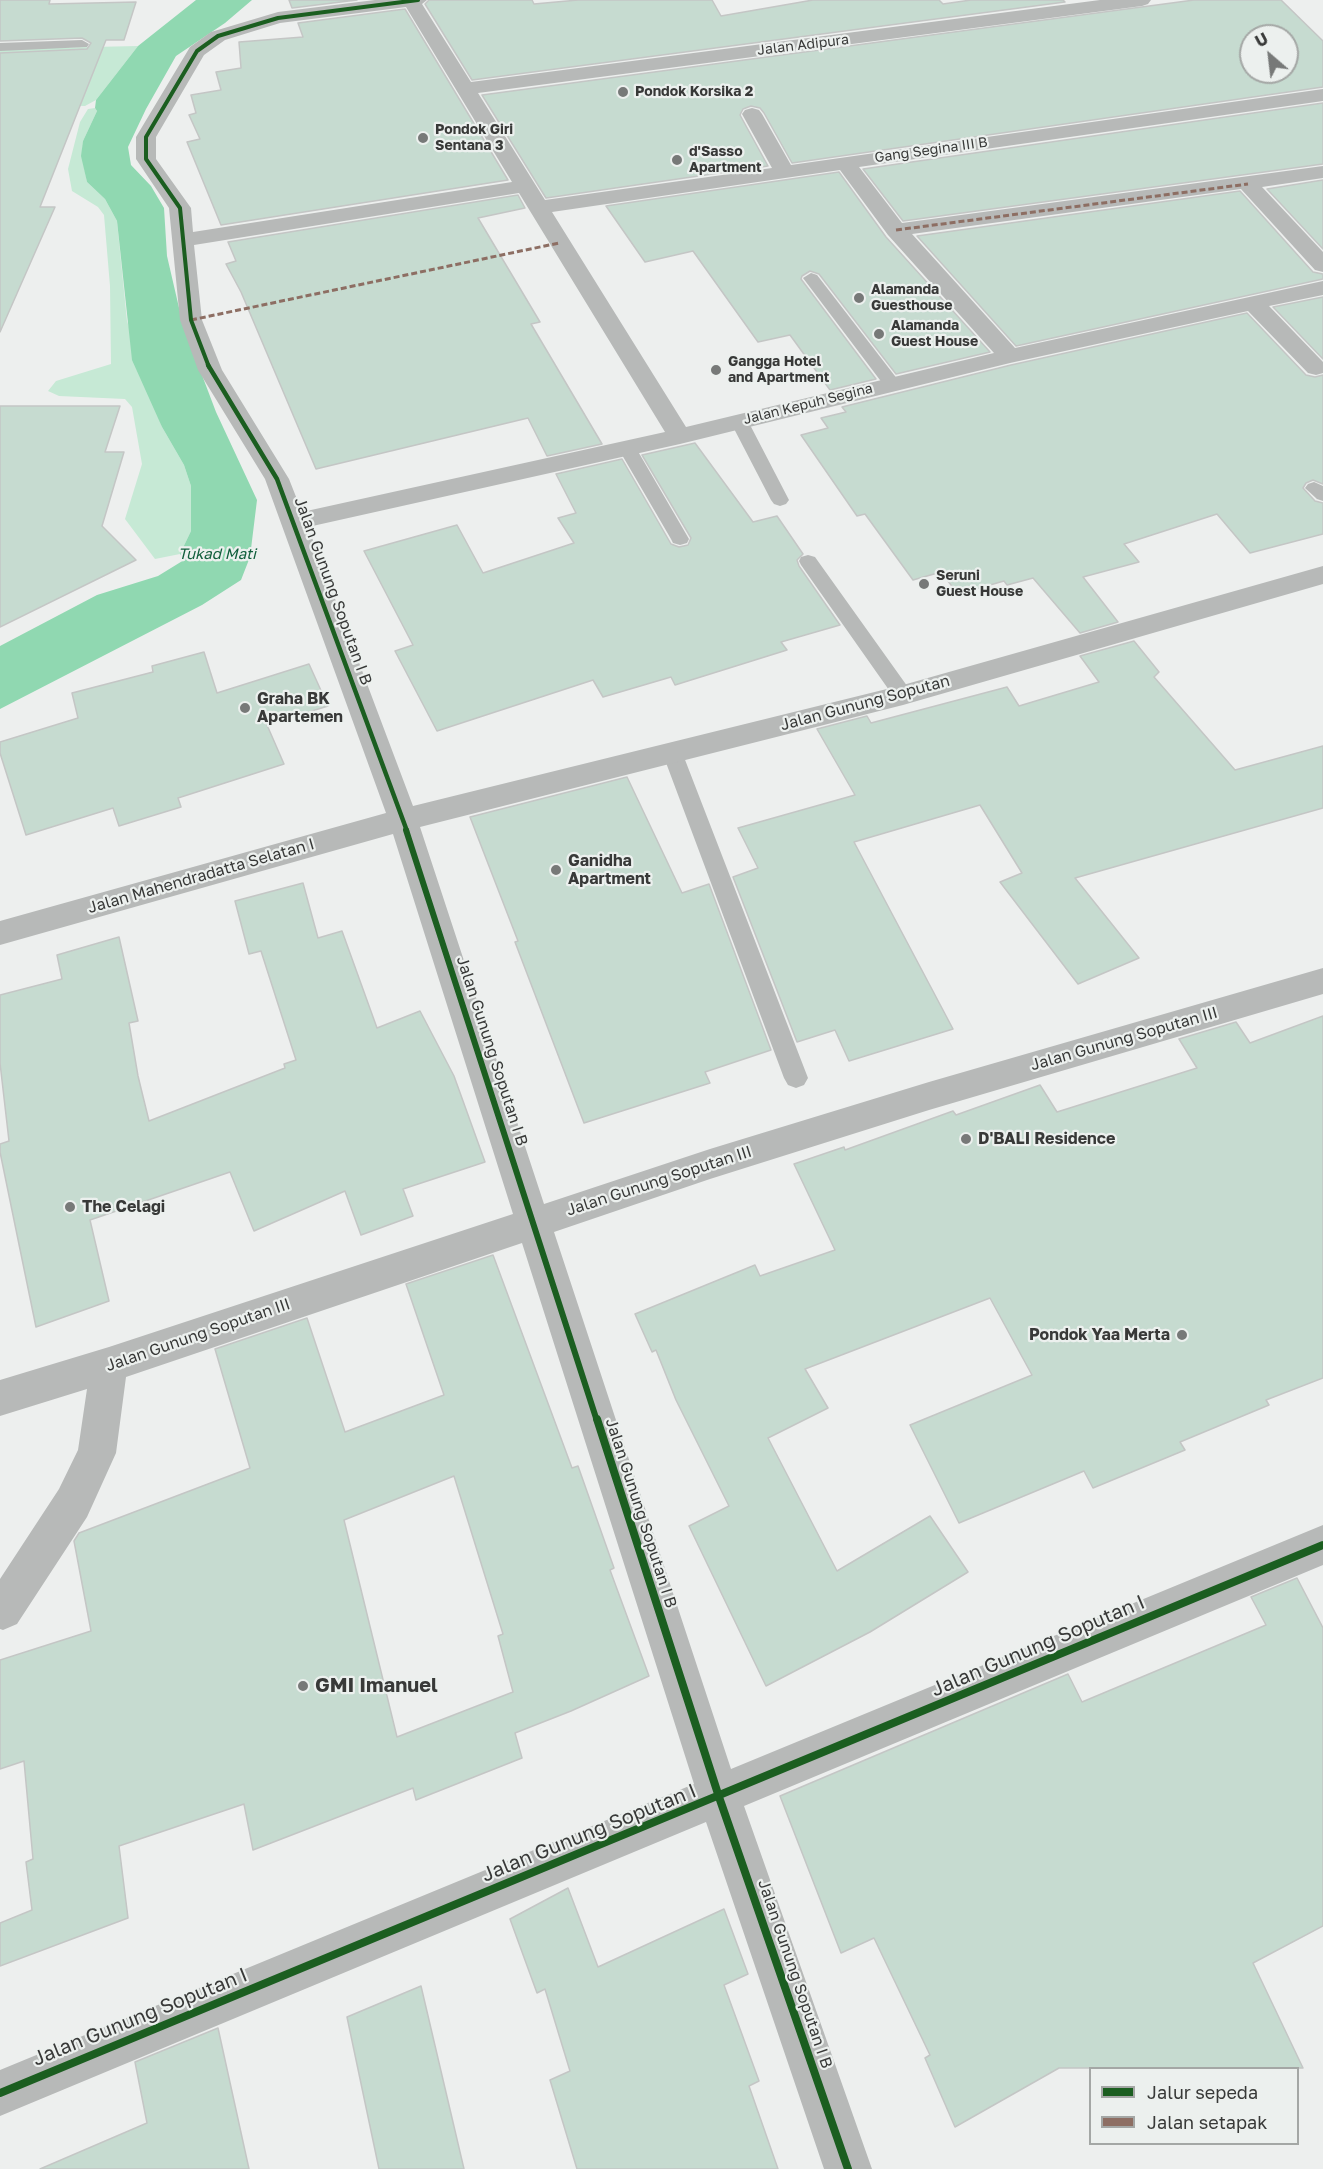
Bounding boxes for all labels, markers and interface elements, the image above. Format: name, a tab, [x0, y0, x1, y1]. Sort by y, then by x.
north arrow	[1239, 24, 1299, 84]
text: U	[1252, 28, 1271, 51]
street label: Jalan Adipura	[756, 31, 850, 59]
place label: Pondok Korsika 2	[635, 84, 753, 100]
marker: Pondok Korsika 2	[616, 85, 630, 99]
place label: Pondok Giri Sentana 3	[435, 122, 513, 154]
marker: Pondok Giri Sentana 3	[416, 131, 430, 145]
street label: Gang Segina III B	[873, 134, 989, 166]
place label: d'Sasso Apartment	[689, 144, 762, 176]
marker: d'Sasso Apartment	[670, 153, 684, 167]
place label: Alamanda Guesthouse	[871, 282, 953, 314]
marker: Alamanda Guesthouse	[852, 291, 866, 305]
place label: Alamanda Guest House	[891, 318, 978, 350]
marker: Alamanda Guest House	[872, 327, 886, 341]
place label: Gangga Hotel and Apartment	[728, 354, 829, 386]
marker: Gangga Hotel and Apartment	[709, 363, 723, 377]
street label: Jalan Kepuh Segina	[742, 380, 874, 428]
street label: Jalan Gunung Soputan I B	[290, 494, 376, 688]
water label: Tukad Mati	[178, 545, 256, 563]
place label: Seruni Guest House	[936, 568, 1023, 600]
marker: Seruni Guest House	[917, 577, 931, 591]
street label: Jalan Gunung Soputan	[778, 671, 952, 735]
place label: Graha BK Apartemen	[257, 689, 343, 727]
marker: Graha BK Apartemen	[238, 701, 252, 715]
street label: Jalan Mahendradatta Selatan I	[85, 834, 317, 918]
place label: Ganidha Apartment	[568, 851, 651, 889]
marker: Ganidha Apartment	[549, 863, 563, 877]
street label: Jalan Gunung Soputan I B	[452, 954, 532, 1148]
street label: Jalan Gunung Soputan III	[1028, 1003, 1220, 1075]
place label: D'BALI Residence	[978, 1129, 1115, 1149]
marker: D'BALI Residence	[959, 1132, 973, 1146]
street label: Jalan Gunung Soputan III	[564, 1142, 754, 1220]
place label: The Celagi	[82, 1197, 165, 1217]
marker: The Celagi	[63, 1200, 77, 1214]
street label: Jalan Gunung Soputan III	[103, 1294, 293, 1376]
place label: Pondok Yaa Merta	[1029, 1325, 1170, 1345]
marker: Pondok Yaa Merta	[1175, 1328, 1189, 1342]
street label: Jalan Gunung Soputan I B	[601, 1416, 681, 1610]
street label: Jalan Gunung Soputan I	[928, 1590, 1148, 1702]
place label: GMI Imanuel	[315, 1674, 438, 1698]
marker: GMI Imanuel	[296, 1679, 310, 1693]
street label: Jalan Gunung Soputan I	[478, 1779, 700, 1887]
street label: Jalan Gunung Soputan I B	[754, 1877, 836, 2071]
street label: Jalan Gunung Soputan I	[29, 1963, 251, 2071]
legend	[1089, 2067, 1299, 2145]
text: Jalur sepeda	[1147, 2081, 1258, 2103]
text: Jalan setapak	[1147, 2111, 1267, 2133]

